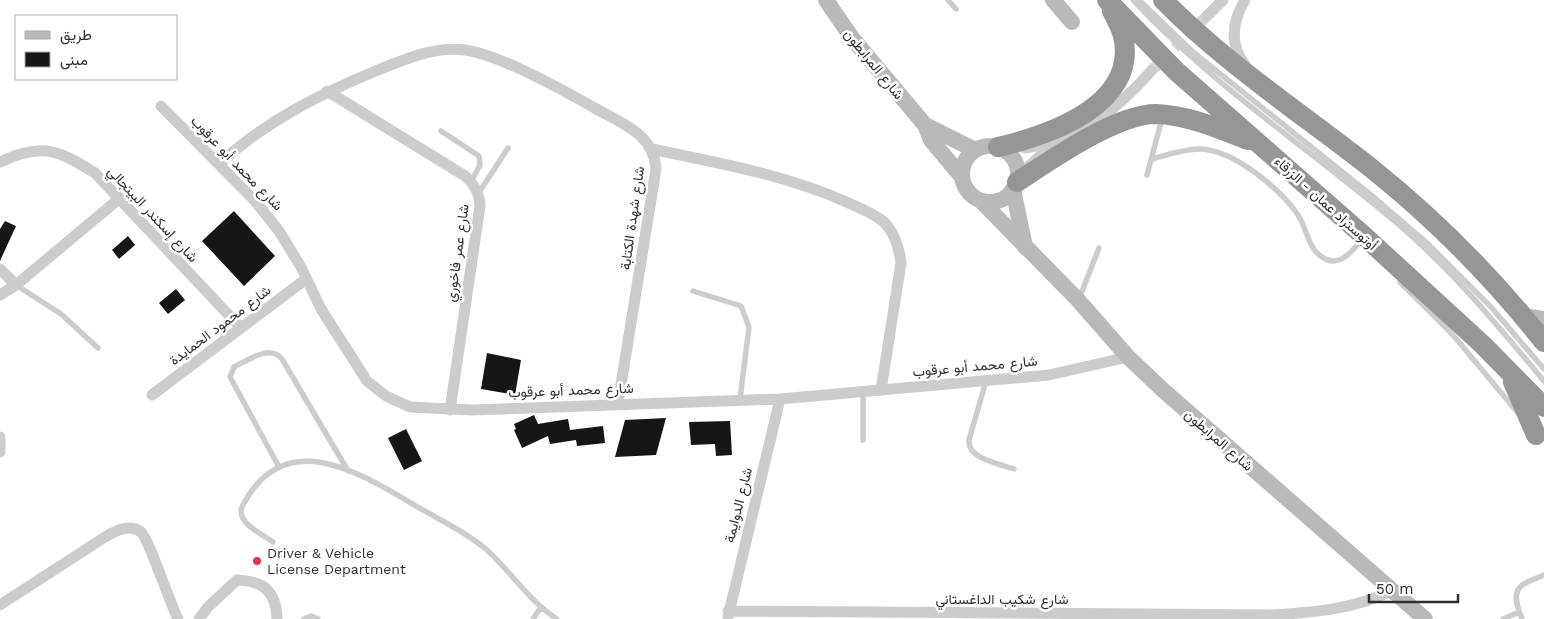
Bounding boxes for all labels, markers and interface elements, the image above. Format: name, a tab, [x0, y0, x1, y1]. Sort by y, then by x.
legend	[15, 15, 178, 80]
text: طريق	[60, 26, 92, 45]
street label: شارع المرابطون	[839, 26, 907, 104]
text: مبنى	[60, 51, 88, 70]
street label: شارع محمد أبو عرقوب	[186, 112, 286, 216]
street label: أوتوستراد عمان - الزرقاء	[1271, 153, 1381, 254]
street label: شارع إسكندر البيتجالي	[102, 163, 201, 268]
street label: شارع شهدة الكتابة	[617, 165, 650, 271]
street label: شارع عمر فاخوري	[442, 203, 476, 304]
street label: شارع محمود الحمايدة	[166, 282, 276, 371]
street label: شارع محمد أبو عرقوب	[912, 353, 1038, 382]
street label: شارع محمد أبو عرقوب	[508, 380, 634, 403]
street label: شارع المرابطون	[1180, 406, 1256, 476]
street label: شارع الدوايمة	[721, 466, 758, 545]
place label: Driver & Vehicle License Department	[267, 545, 406, 577]
marker: Driver & Vehicle License Department	[251, 555, 263, 567]
scale bar	[1369, 572, 1458, 604]
text: 50 m	[1376, 580, 1413, 598]
street label: شارع شكيب الداغستاني	[935, 591, 1069, 611]

